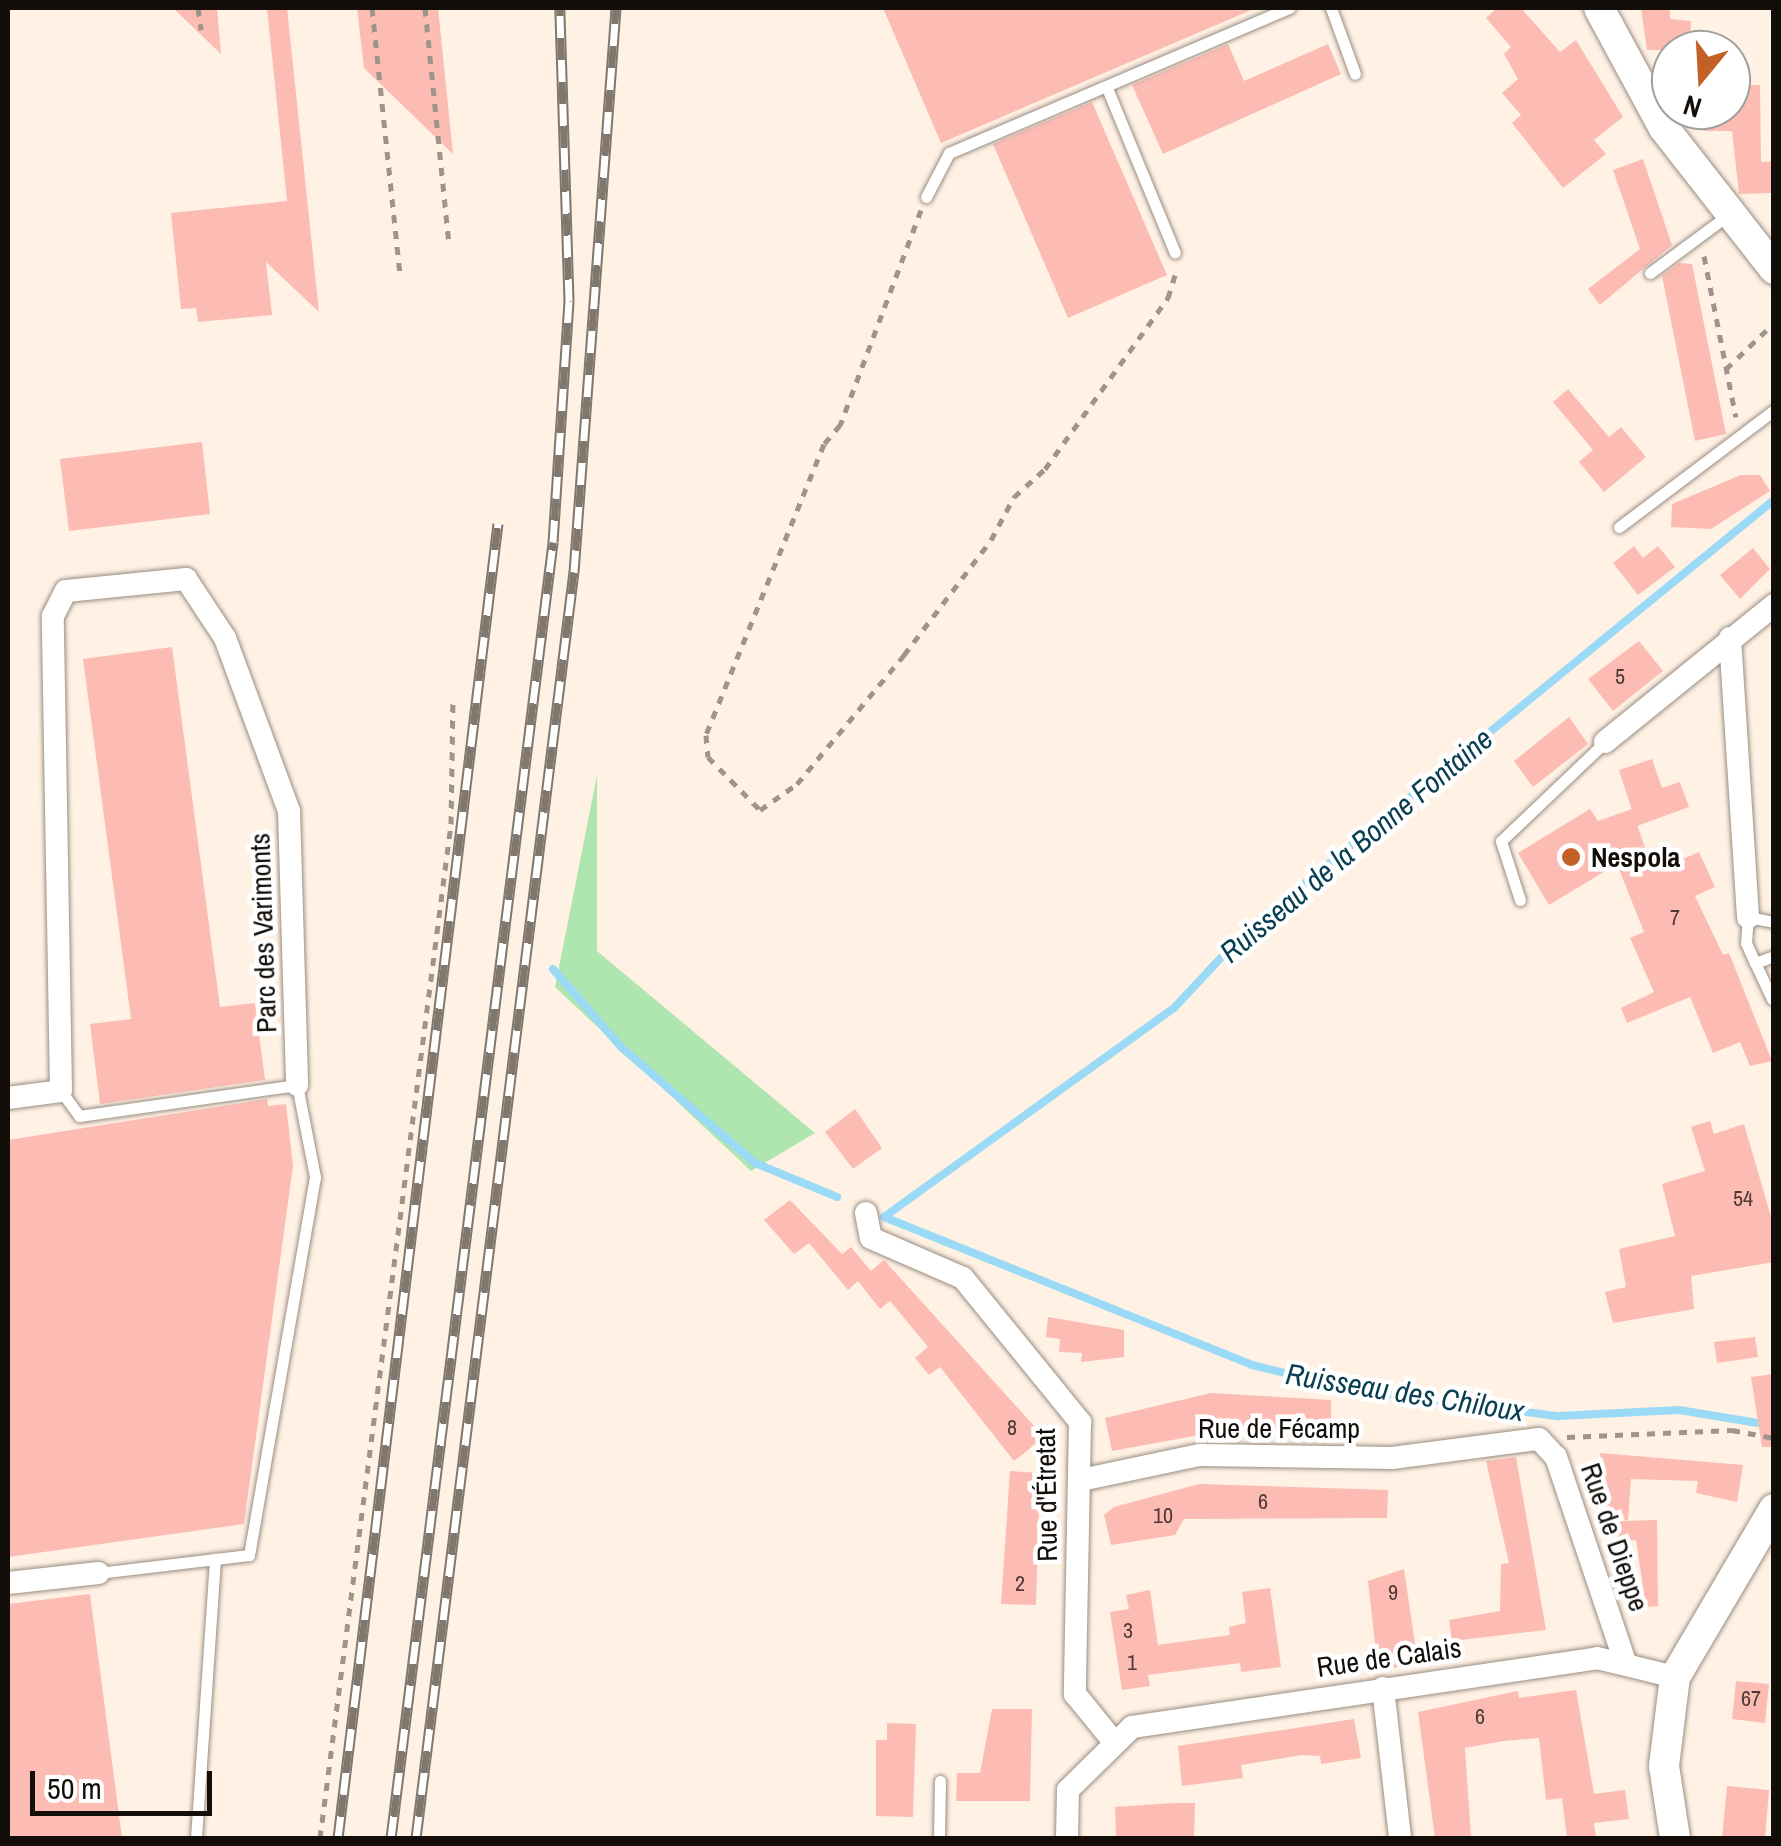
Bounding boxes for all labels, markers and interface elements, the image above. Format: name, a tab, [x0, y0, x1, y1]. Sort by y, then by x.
north arrow	[1651, 30, 1751, 130]
text: N	[1679, 86, 1706, 127]
house number: 5	[1615, 664, 1625, 690]
water label: Ruisseau de la Bonne Fontaine	[1212, 720, 1500, 970]
street label: Parc des Varimonts	[243, 833, 283, 1033]
place label: Nespola	[1591, 840, 1680, 874]
marker: Nespola	[1560, 846, 1582, 868]
house number: 7	[1670, 905, 1680, 931]
house number: 54	[1733, 1186, 1753, 1212]
water label: Ruisseau des Chiloux	[1283, 1355, 1527, 1429]
street label: Rue de Fécamp	[1198, 1411, 1360, 1445]
house number: 8	[1007, 1415, 1017, 1441]
street label: Rue d'Étretat	[1028, 1428, 1064, 1562]
street label: Rue de Dieppe	[1574, 1459, 1656, 1615]
house number: 6	[1258, 1489, 1268, 1515]
house number: 10	[1153, 1503, 1173, 1529]
house number: 2	[1015, 1571, 1025, 1597]
house number: 9	[1388, 1580, 1398, 1606]
house number: 3	[1123, 1618, 1133, 1644]
street label: Rue de Calais	[1315, 1630, 1463, 1684]
house number: 1	[1127, 1650, 1137, 1676]
house number: 67	[1741, 1686, 1761, 1712]
house number: 6	[1475, 1704, 1485, 1730]
scale bar	[35, 1751, 218, 1813]
text: 50 m	[47, 1768, 102, 1808]

